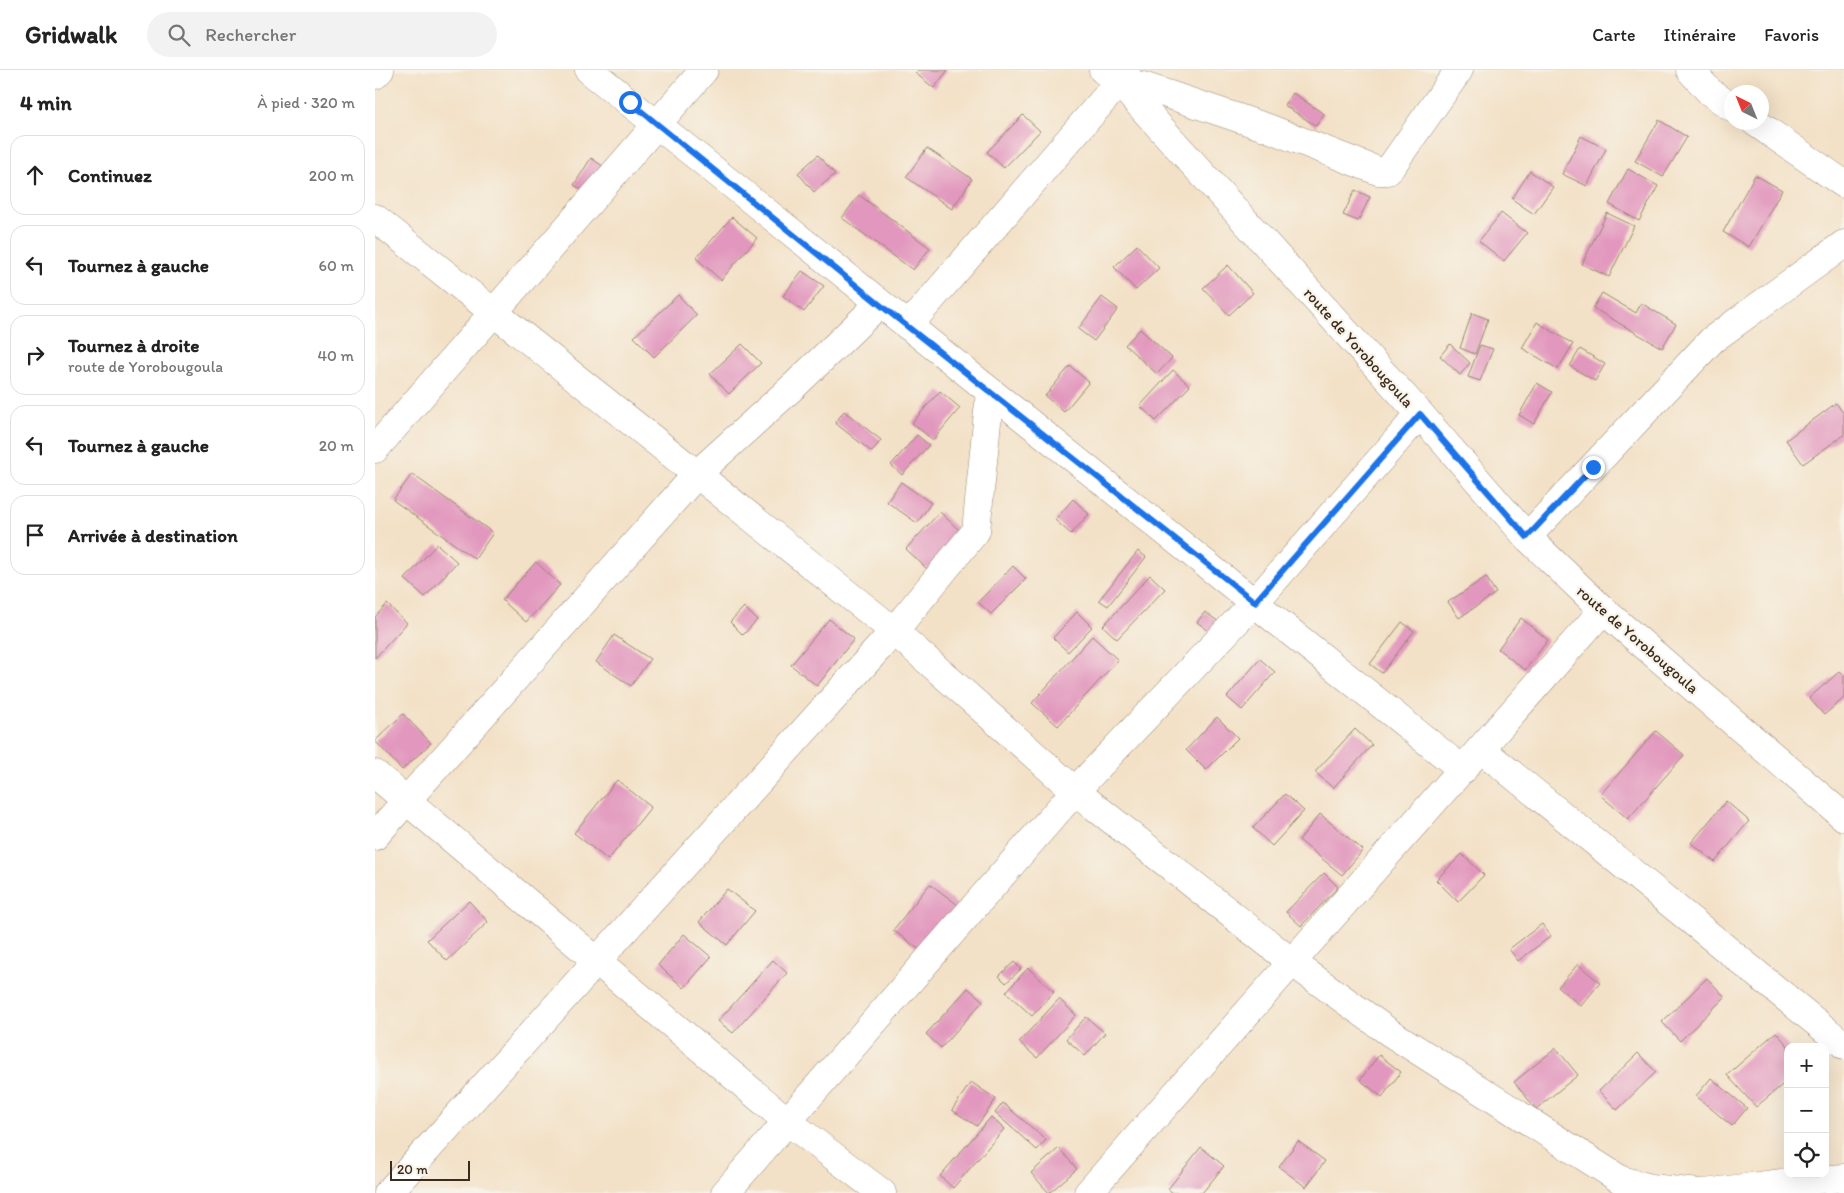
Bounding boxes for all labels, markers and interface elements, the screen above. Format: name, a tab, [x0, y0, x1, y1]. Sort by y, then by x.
search box	[147, 12, 497, 57]
text: Gridwalk	[25, 20, 117, 49]
icon: search	[165, 21, 193, 49]
text: Rechercher	[205, 23, 296, 46]
text: Carte	[1592, 24, 1636, 46]
text: Itinéraire	[1664, 24, 1736, 46]
text: Favoris	[1764, 24, 1819, 46]
north arrow	[1724, 85, 1769, 130]
text: 4 min	[20, 90, 72, 115]
route start	[619, 91, 642, 114]
text: À pied · 320 m	[257, 93, 355, 112]
icon: ahead	[21, 161, 49, 189]
text: Continuez	[68, 164, 152, 187]
text: 200 m	[309, 166, 354, 185]
icon: left	[21, 251, 49, 279]
text: Tournez à gauche	[68, 254, 209, 277]
text: 60 m	[319, 256, 354, 275]
street label: route de Yorobougoula	[1300, 283, 1418, 411]
text: Tournez à droite	[68, 334, 200, 357]
icon: right	[21, 341, 49, 369]
text: 40 m	[317, 346, 354, 365]
text: route de Yorobougoula	[68, 357, 223, 376]
icon: left	[21, 431, 49, 459]
text: Tournez à gauche	[68, 434, 209, 457]
text: 20 m	[319, 436, 354, 455]
route end	[1582, 456, 1605, 479]
icon: arrive	[21, 521, 49, 549]
text: Arrivée à destination	[68, 524, 238, 547]
street label: route de Yorobougoula	[1573, 581, 1703, 697]
map controls	[1784, 1043, 1829, 1178]
button: +	[1784, 1043, 1829, 1088]
button: −	[1784, 1088, 1829, 1133]
button: locate	[1784, 1133, 1829, 1178]
scale bar	[390, 1158, 470, 1181]
text: 20 m	[397, 1161, 428, 1178]

